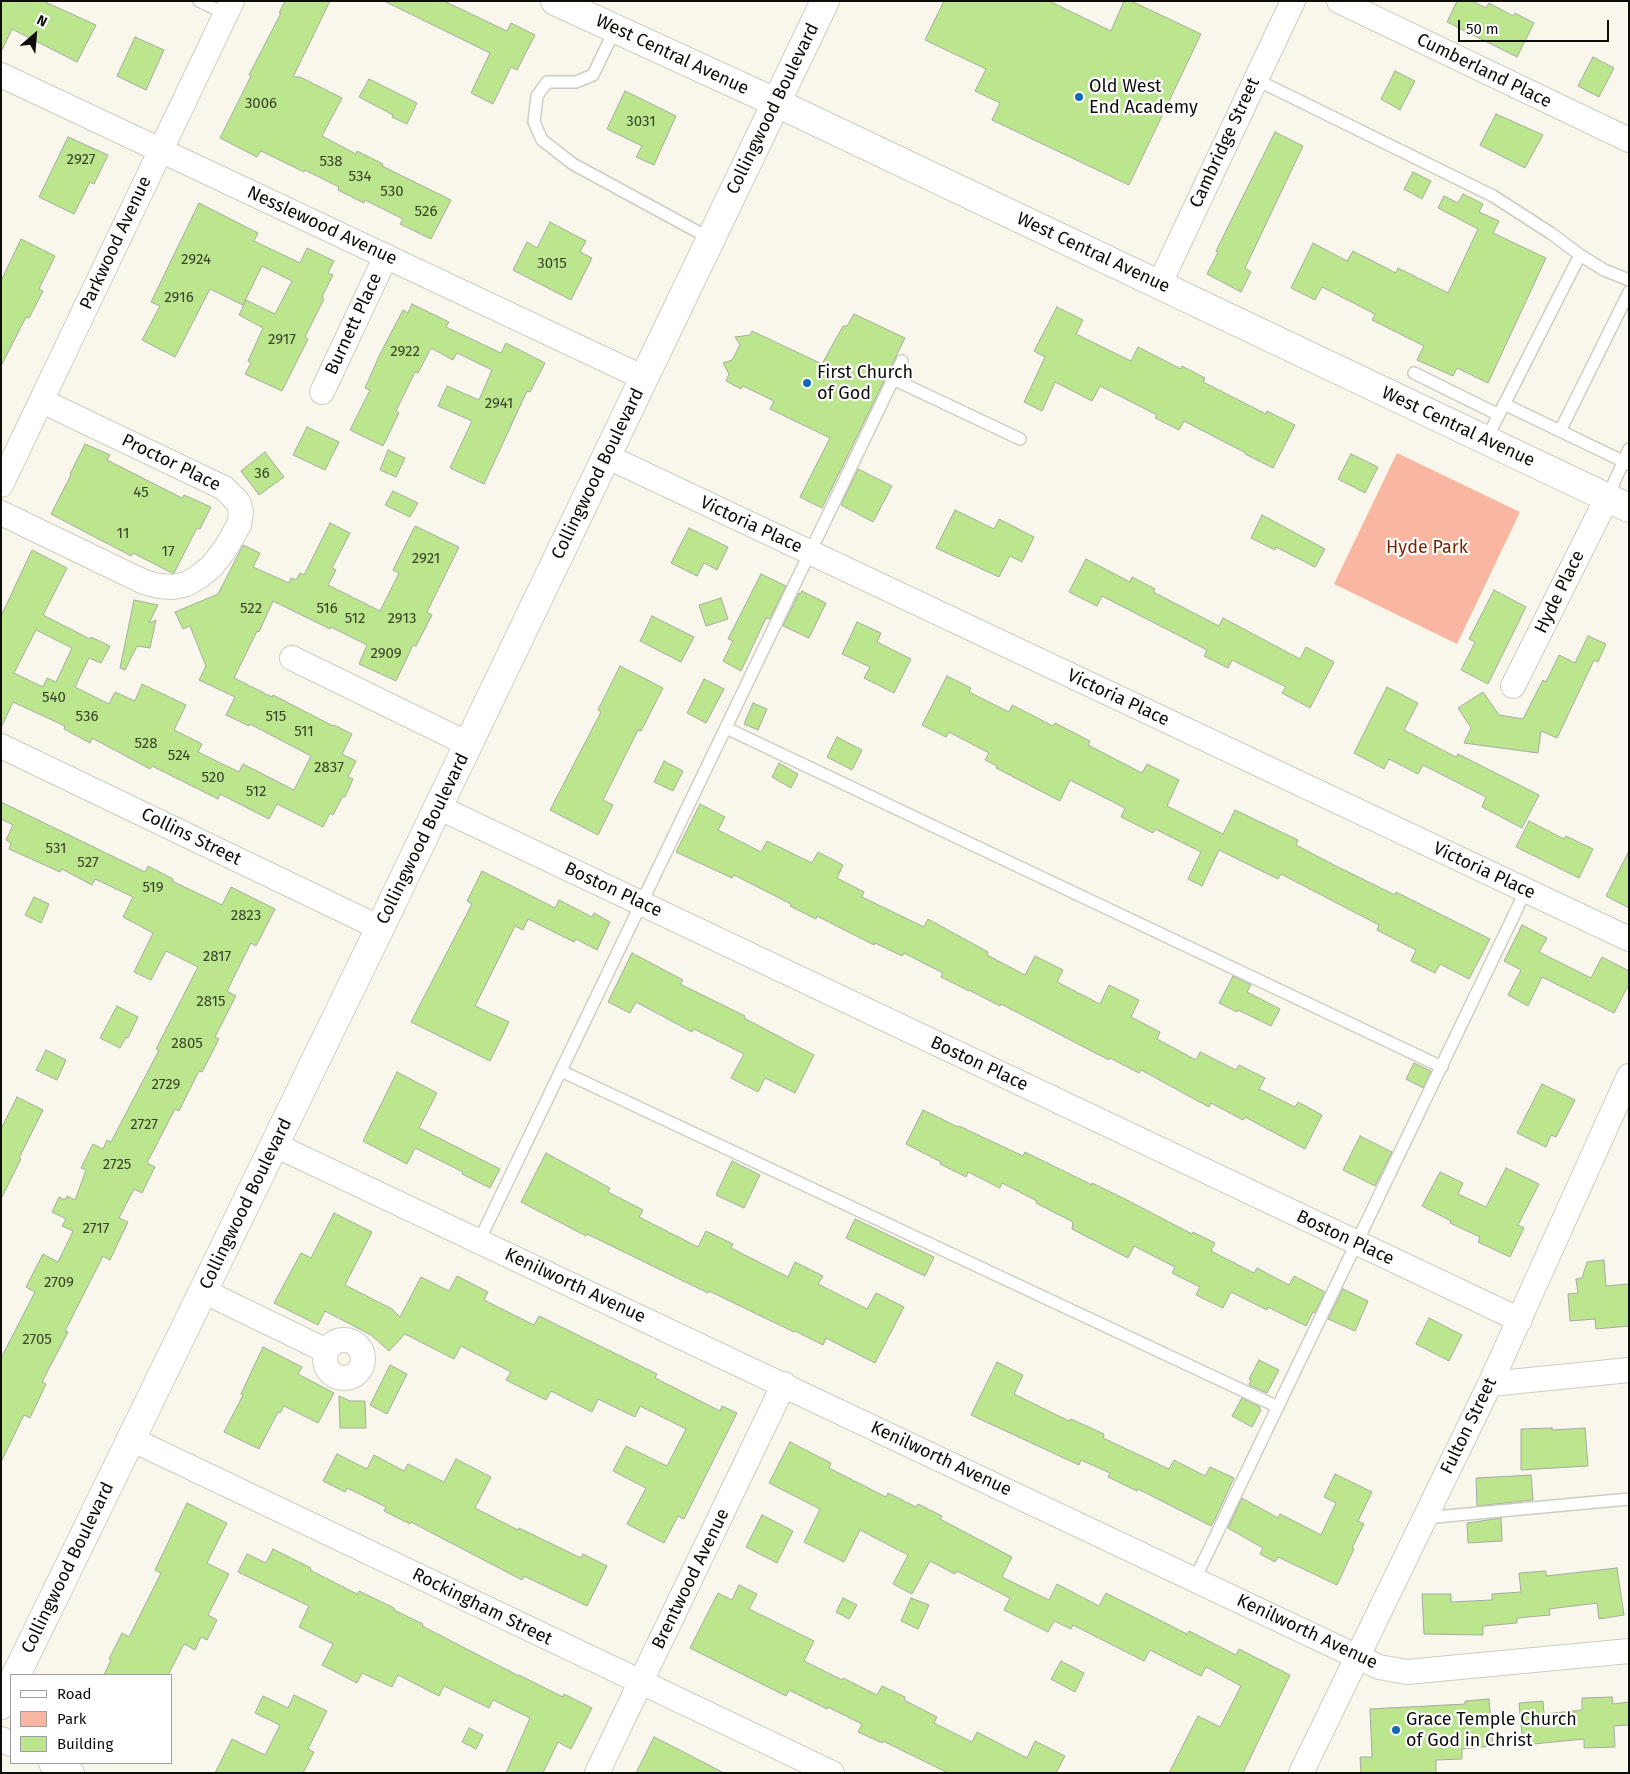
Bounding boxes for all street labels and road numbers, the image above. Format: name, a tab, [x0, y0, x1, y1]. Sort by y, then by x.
street label: West Central Avenue	[592, 10, 752, 100]
street label: Collingwood Boulevard	[722, 20, 824, 198]
street label: Cumberland Place	[1413, 29, 1555, 113]
street label: Cambridge Street	[1185, 75, 1265, 211]
street label: Parkwood Avenue	[76, 173, 156, 313]
street label: Nesslewood Avenue	[244, 182, 400, 270]
street label: West Central Avenue	[1013, 208, 1173, 298]
street label: Burnett Place	[321, 270, 387, 378]
street label: West Central Avenue	[1378, 382, 1538, 472]
street label: Collingwood Boulevard	[547, 385, 649, 563]
street label: Proctor Place	[118, 430, 224, 496]
street label: Victoria Place	[696, 492, 806, 558]
street label: Hyde Place	[1531, 547, 1589, 637]
street label: Victoria Place	[1063, 665, 1173, 731]
street label: Collingwood Boulevard	[372, 750, 474, 928]
street label: Collins Street	[138, 804, 244, 870]
street label: Victoria Place	[1429, 838, 1539, 904]
street label: Boston Place	[561, 858, 665, 922]
street label: Boston Place	[927, 1032, 1031, 1096]
street label: Collingwood Boulevard	[195, 1115, 297, 1293]
street label: Boston Place	[1293, 1206, 1397, 1270]
street label: Kenilworth Avenue	[501, 1244, 649, 1328]
street label: Fulton Street	[1436, 1374, 1502, 1478]
street label: Kenilworth Avenue	[867, 1417, 1015, 1501]
street label: Collingwood Boulevard	[17, 1479, 119, 1657]
street label: Brentwood Avenue	[648, 1505, 734, 1653]
street label: Rockingham Street	[408, 1564, 556, 1650]
street label: Kenilworth Avenue	[1233, 1590, 1381, 1674]

